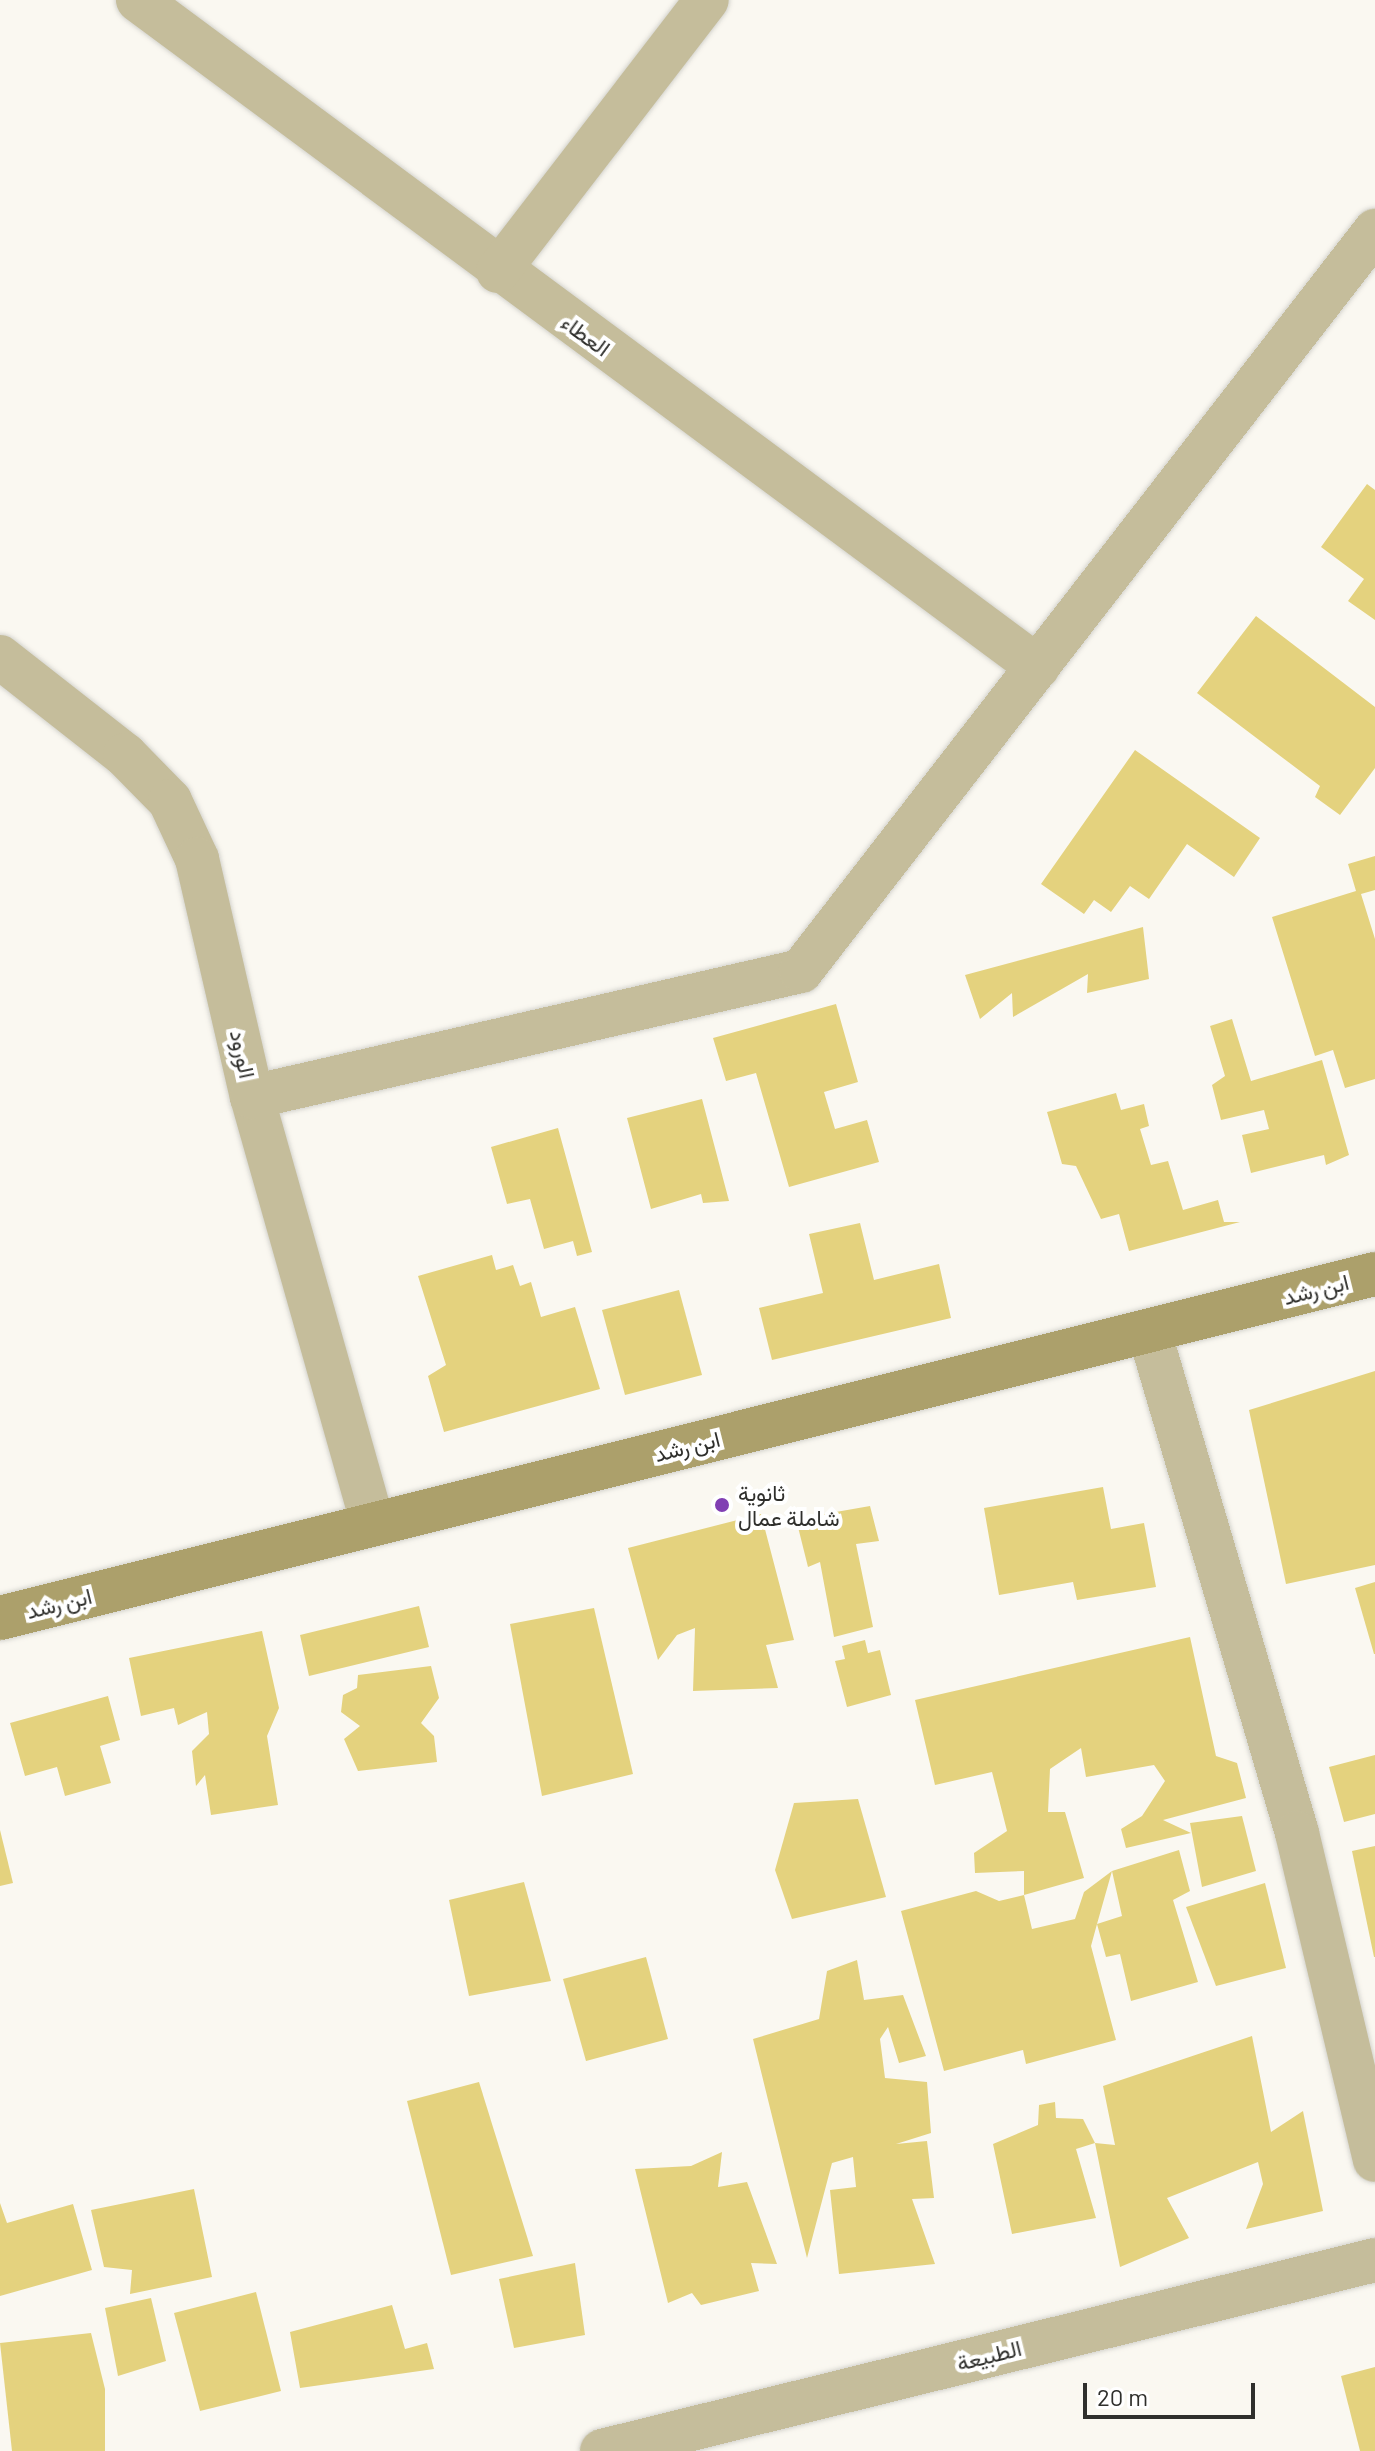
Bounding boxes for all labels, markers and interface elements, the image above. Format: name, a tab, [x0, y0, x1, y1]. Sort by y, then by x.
street label: العطاء	[557, 309, 615, 361]
street label: الورود	[225, 1027, 261, 1081]
street label: ابن رشد	[1280, 1268, 1352, 1310]
street label: ابن رشد	[651, 1425, 723, 1467]
place label: ثانوية شاملة عمال	[738, 1479, 840, 1530]
marker: ثانوية شاملة عمال	[713, 1496, 731, 1514]
street label: ابن رشد	[23, 1582, 95, 1624]
street label: الطبيعة	[954, 2334, 1024, 2376]
scale bar	[1087, 2367, 1259, 2417]
text: 20 m	[1097, 2382, 1148, 2411]

